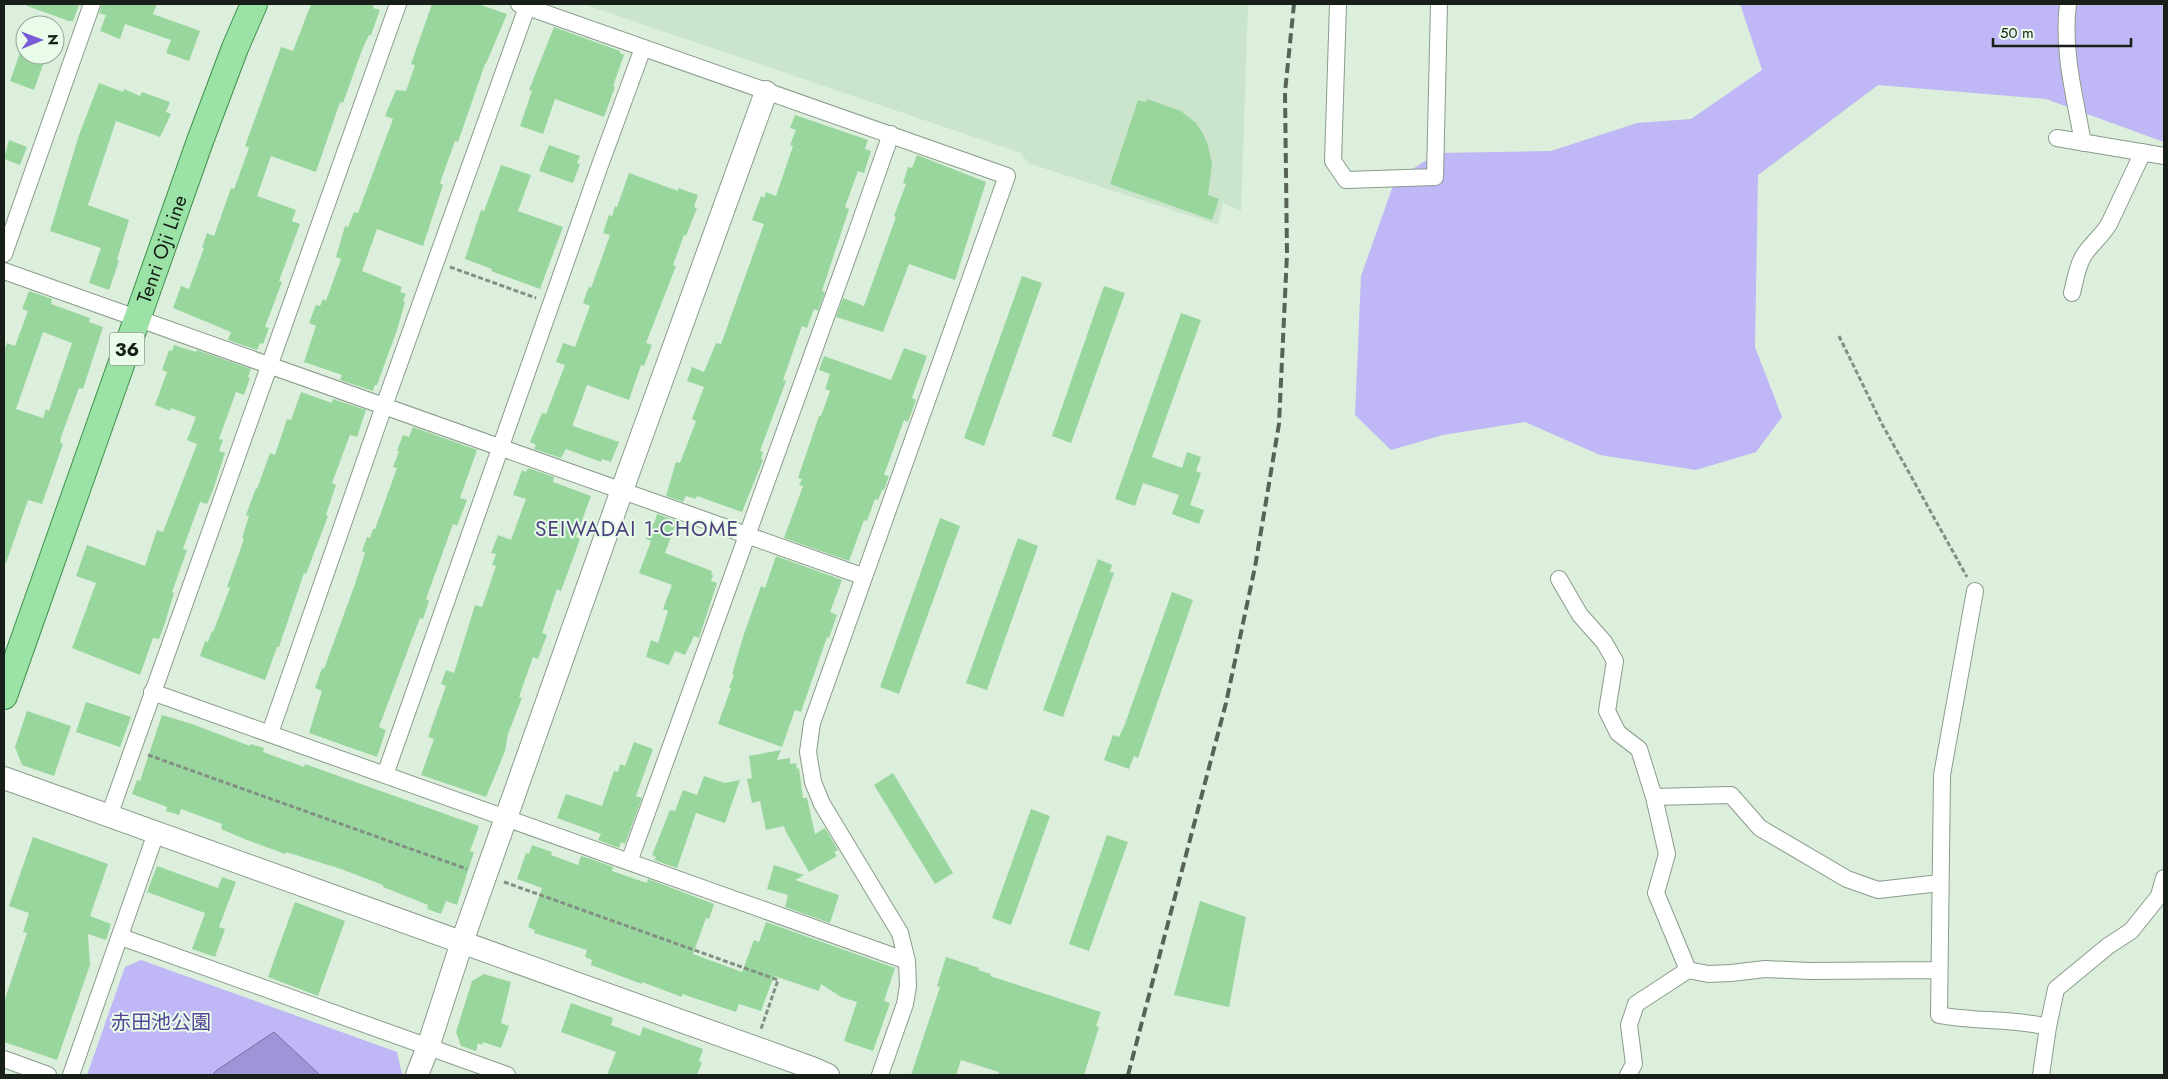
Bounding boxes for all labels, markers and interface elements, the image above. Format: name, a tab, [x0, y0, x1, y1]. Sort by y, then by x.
north arrow	[15, 15, 65, 65]
scale bar	[1993, 15, 2130, 47]
text: 50 m	[2000, 22, 2034, 44]
text: N	[43, 34, 63, 46]
street label: Tenri Oji Line	[130, 191, 195, 307]
road number: 36	[110, 332, 144, 366]
district label: SEIWADAI 1-CHOME	[535, 514, 739, 544]
park label: 赤田池公園	[111, 1008, 211, 1037]

